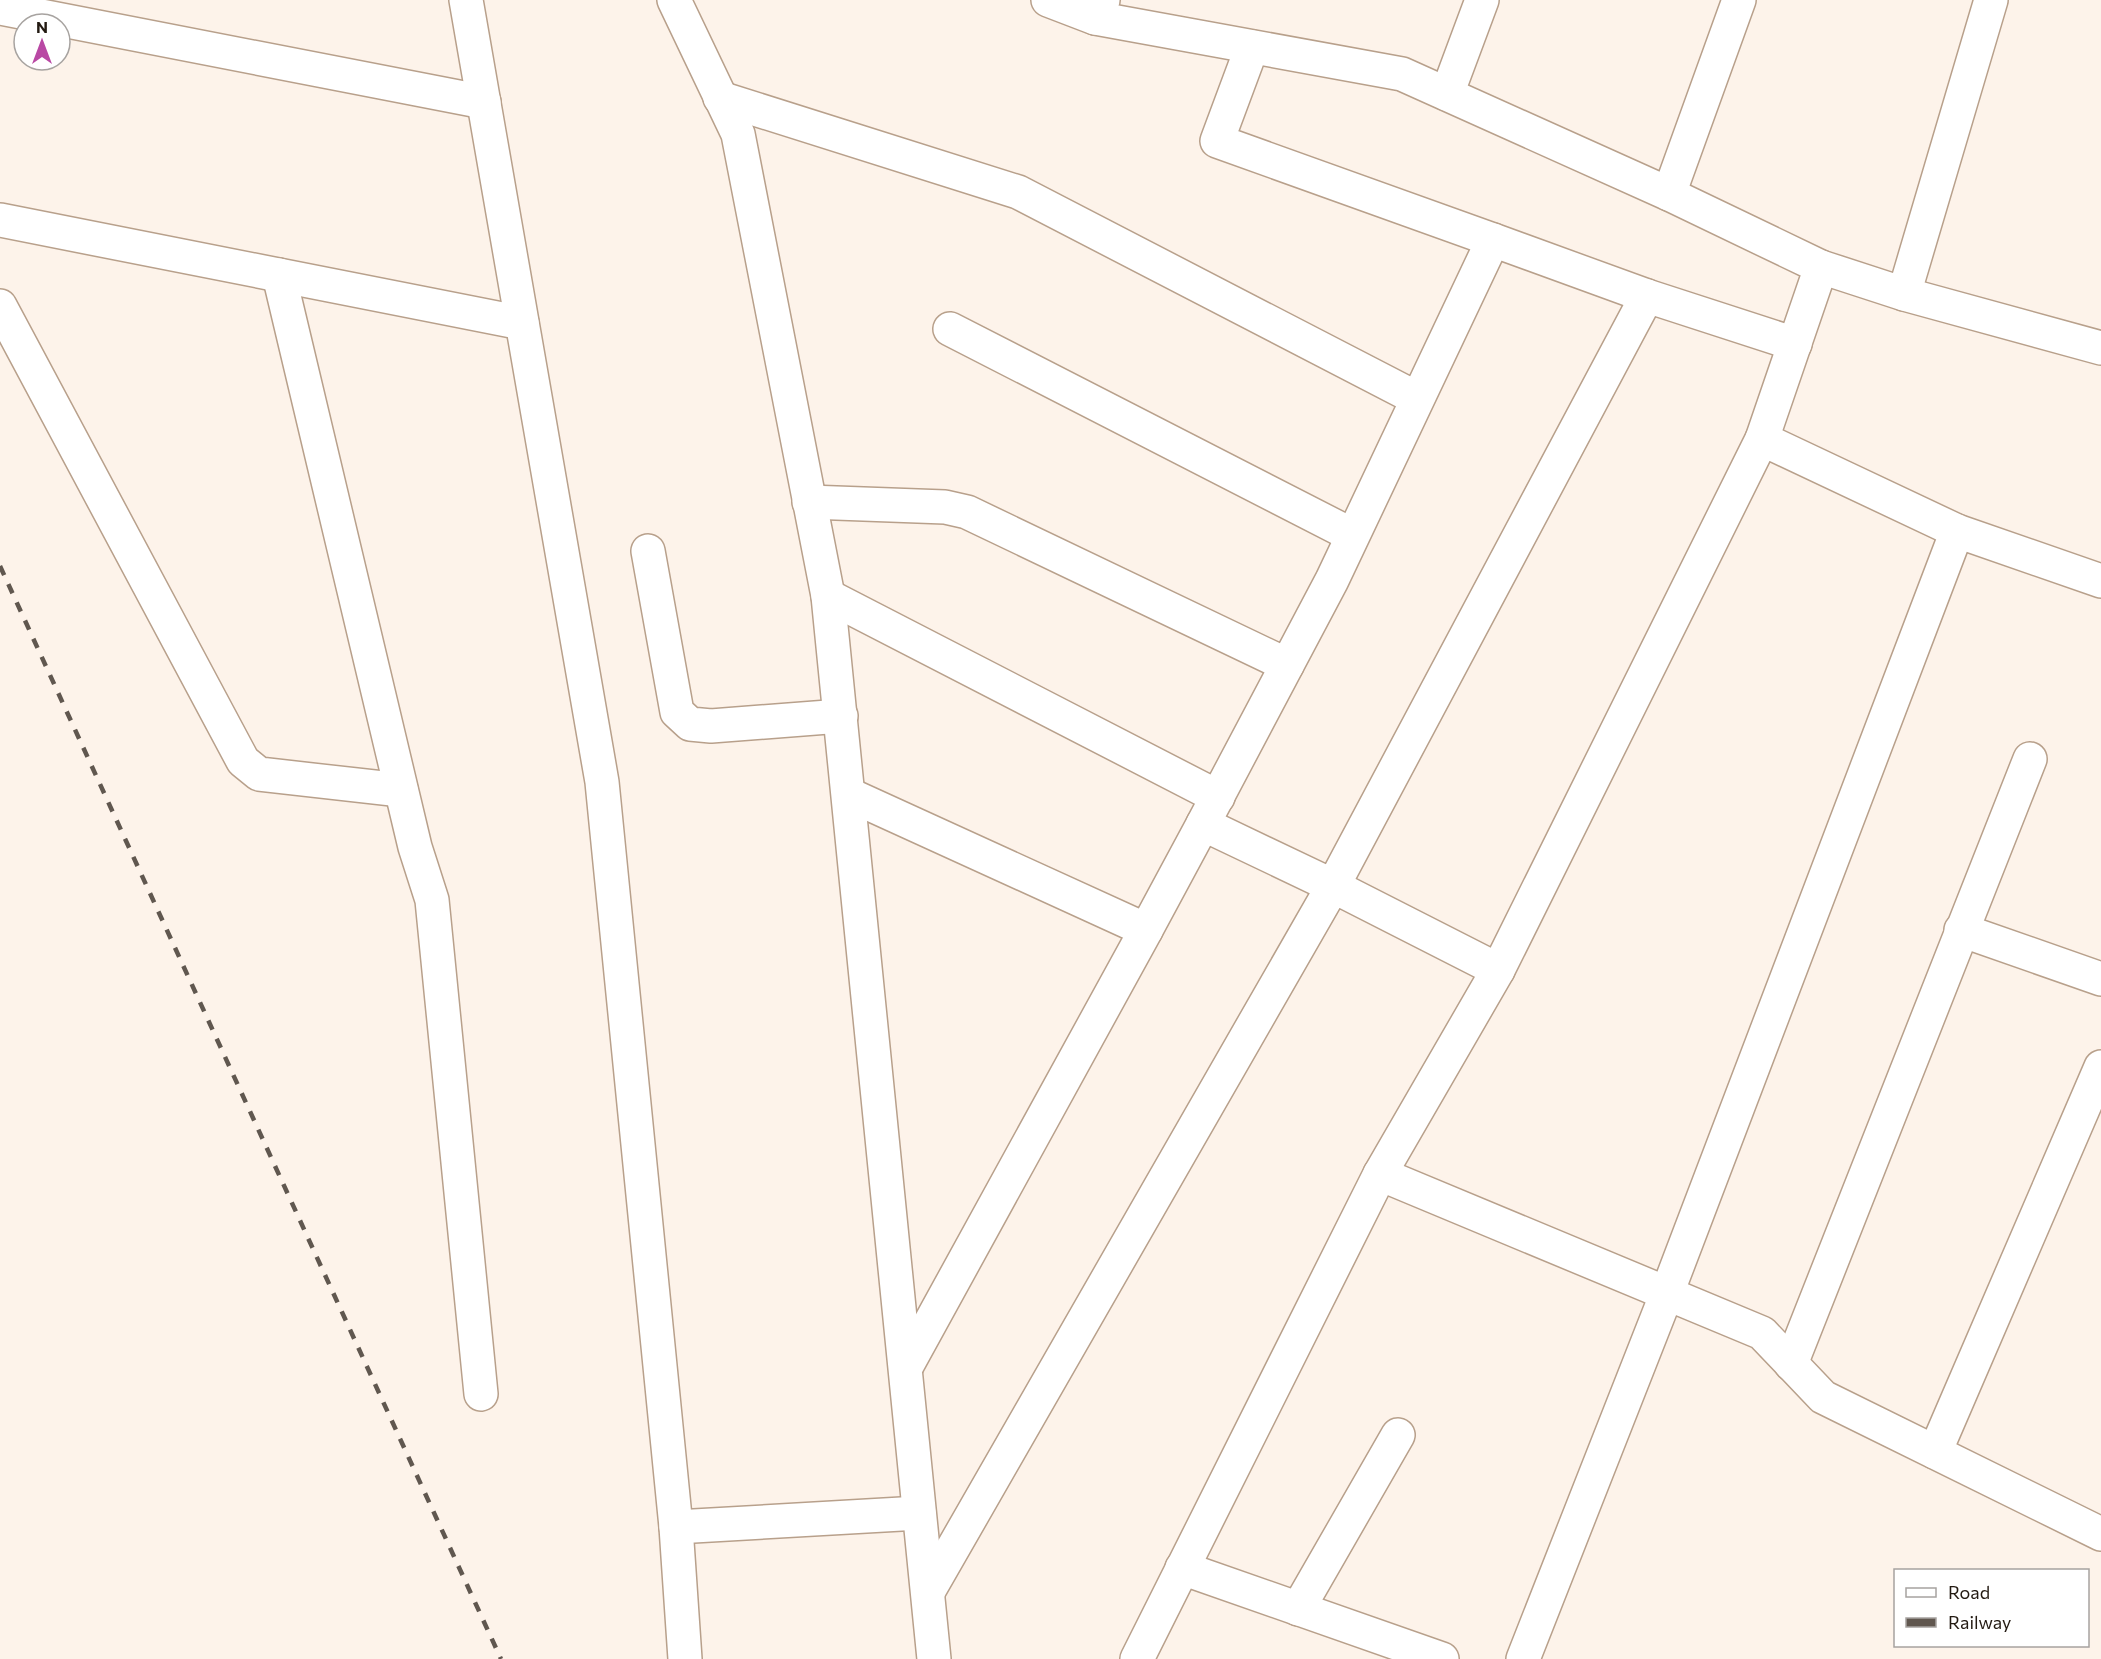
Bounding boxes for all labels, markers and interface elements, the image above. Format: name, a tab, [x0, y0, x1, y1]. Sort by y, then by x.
north arrow	[12, 12, 72, 72]
text: N	[36, 17, 48, 36]
legend	[1894, 1569, 2089, 1647]
text: Road	[1948, 1581, 1990, 1603]
text: Railway	[1948, 1611, 2011, 1633]

